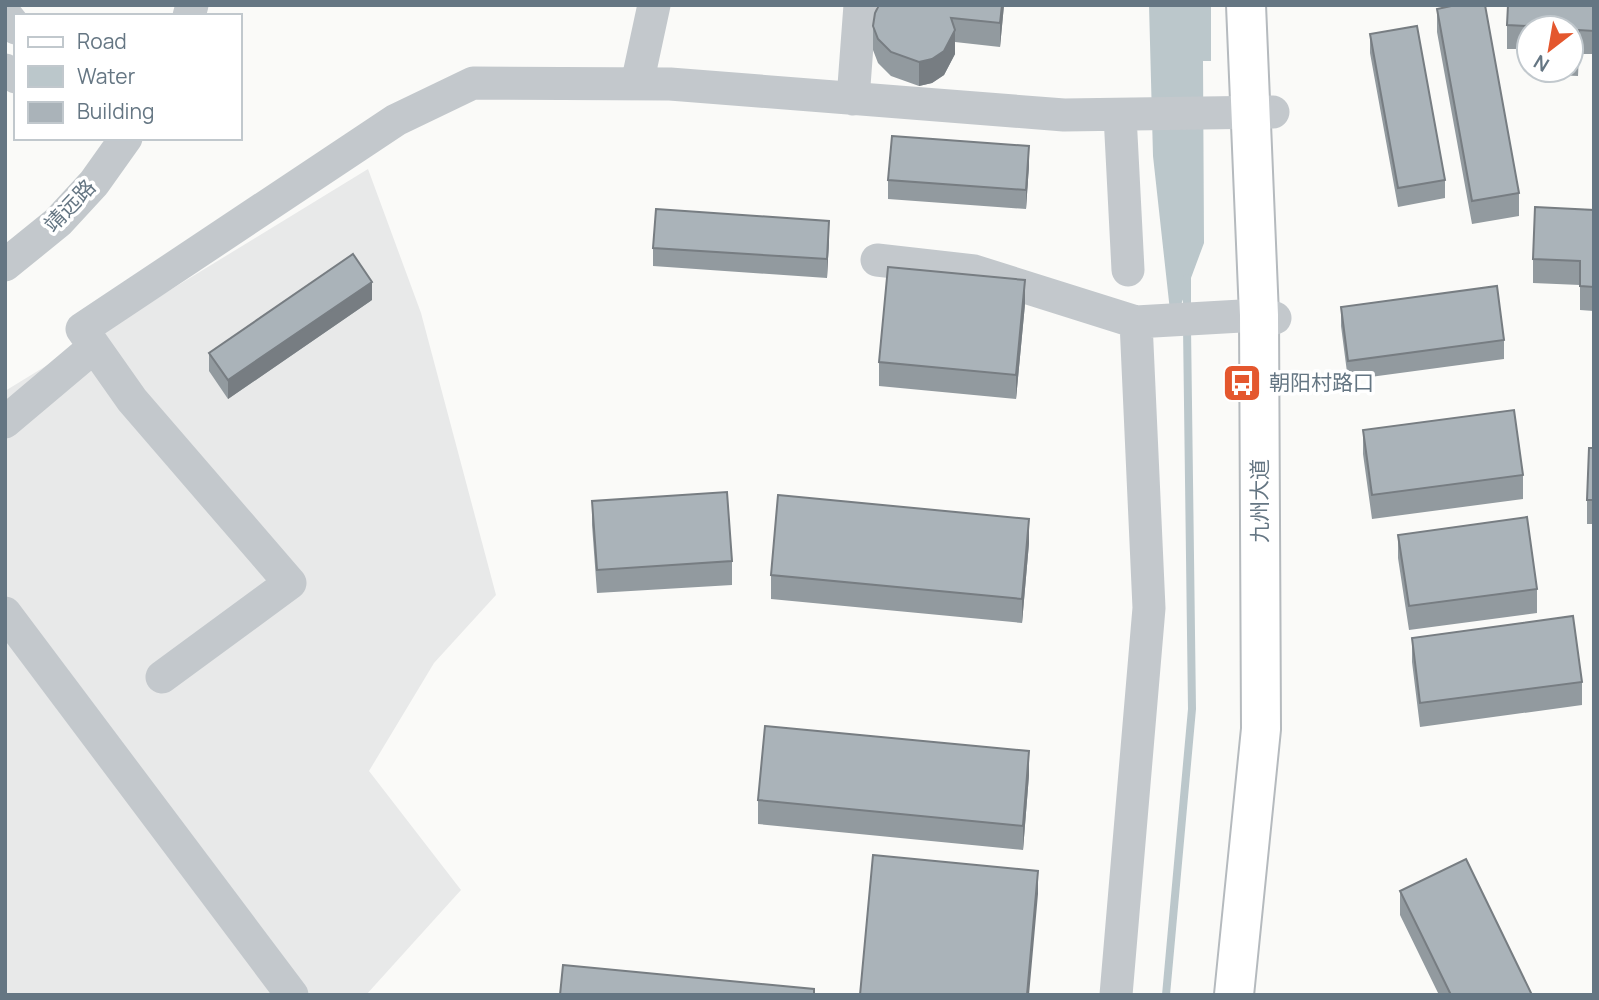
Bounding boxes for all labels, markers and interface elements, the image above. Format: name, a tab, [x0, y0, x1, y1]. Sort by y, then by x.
legend	[14, 14, 242, 140]
north arrow	[1515, 14, 1585, 84]
text: Road	[77, 27, 127, 55]
text: N	[1529, 49, 1554, 78]
text: Water	[77, 62, 136, 90]
text: Building	[77, 97, 154, 125]
street label: 靖远路	[37, 173, 101, 238]
bus stop icon: 朝阳村路口	[1221, 362, 1263, 404]
place label: 朝阳村路口	[1269, 368, 1374, 396]
street label: 九州大道	[1245, 459, 1273, 543]

